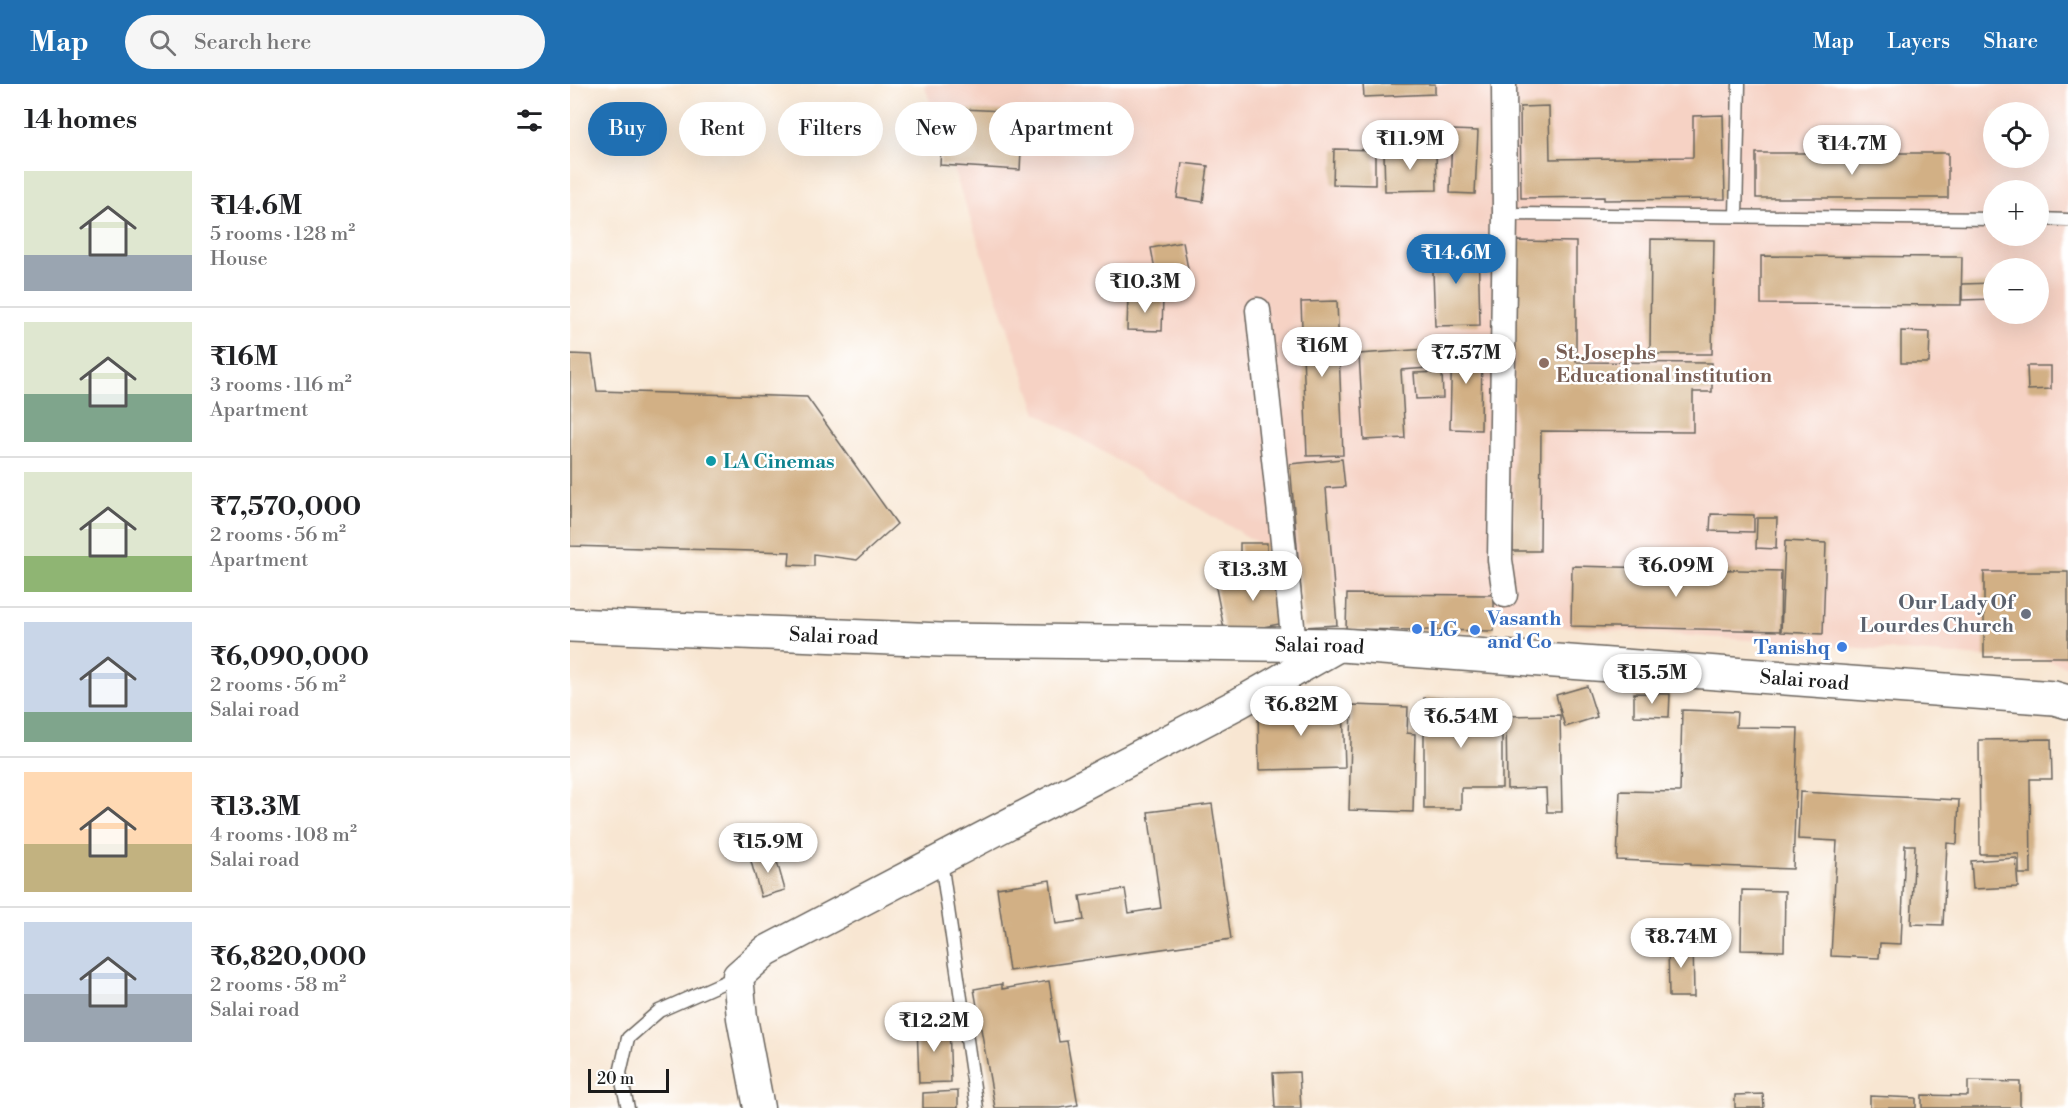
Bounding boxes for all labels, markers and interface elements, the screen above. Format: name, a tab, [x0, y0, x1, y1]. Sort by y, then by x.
search box	[125, 15, 545, 69]
text: Map	[30, 25, 89, 60]
icon: search	[146, 26, 179, 59]
text: Search here	[194, 29, 311, 56]
text: Map	[1813, 29, 1854, 55]
text: Layers	[1887, 29, 1950, 55]
text: Share	[1983, 29, 2038, 55]
chip: Buy	[588, 102, 667, 156]
chip: Rent	[679, 102, 766, 156]
chip: Filters	[778, 102, 883, 156]
chip: New	[895, 102, 977, 156]
chip: Apartment	[989, 102, 1134, 156]
map controls	[1983, 102, 2049, 324]
button: locate	[1983, 102, 2049, 168]
text: 14 homes	[24, 104, 137, 136]
icon: filters	[513, 104, 546, 137]
pin: ₹11.9M	[1361, 120, 1459, 171]
pin: ₹14.7M	[1803, 125, 1901, 176]
text: ₹11.9M	[1376, 127, 1444, 152]
text: ₹14.7M	[1817, 132, 1887, 157]
button: +	[1983, 180, 2049, 246]
text: ₹14.6M	[210, 190, 302, 222]
icon: home	[72, 195, 144, 267]
text: 5 rooms · 128 m²	[210, 222, 355, 247]
pin: ₹14.6M	[1407, 234, 1505, 285]
text: ₹14.6M	[1421, 241, 1491, 266]
text: House	[210, 247, 268, 272]
button: −	[1983, 258, 2049, 324]
pin: ₹10.3M	[1096, 263, 1194, 314]
text: ₹10.3M	[1109, 270, 1181, 295]
pin: ₹16M	[1286, 327, 1358, 378]
text: ₹16M	[1296, 334, 1348, 359]
pin: ₹7.57M	[1417, 334, 1515, 385]
text: ₹16M	[210, 341, 278, 373]
text: ₹7.57M	[1431, 341, 1501, 366]
place label: St. Josephs Educational institution	[1556, 341, 1773, 389]
icon: home	[72, 346, 144, 418]
marker: St. Josephs Educational institution	[1537, 356, 1551, 370]
text: 3 rooms · 116 m²	[210, 373, 352, 398]
text: Apartment	[210, 398, 308, 423]
place label: LA Cinemas	[723, 450, 835, 475]
marker: LA Cinemas	[704, 454, 718, 468]
text: ₹7,570,000	[210, 491, 361, 523]
icon: home	[72, 496, 144, 568]
text: 2 rooms · 56 m²	[210, 523, 346, 548]
pin: ₹6.09M	[1627, 547, 1725, 598]
text: Apartment	[210, 548, 308, 573]
pin: ₹13.3M	[1204, 551, 1302, 602]
text: ₹6.09M	[1638, 554, 1714, 579]
text: ₹13.3M	[1218, 558, 1288, 583]
place label: Our Lady Of Lourdes Church	[1860, 591, 2017, 639]
place label: Vasanth and Co	[1486, 607, 1562, 655]
marker: Our Lady Of Lourdes Church	[2019, 607, 2033, 621]
place label: LG	[1429, 618, 1459, 643]
marker: LG	[1410, 622, 1424, 636]
street label: Salai road	[788, 623, 880, 651]
marker: Vasanth and Co	[1468, 623, 1482, 637]
street label: Salai road	[1275, 633, 1366, 661]
place label: Tanishq	[1754, 636, 1831, 661]
marker: Tanishq	[1835, 640, 1849, 654]
text: ₹6,090,000	[210, 641, 369, 673]
icon: home	[72, 646, 144, 718]
pin: ₹15.5M	[1603, 654, 1701, 705]
text: ₹15.5M	[1617, 661, 1687, 686]
street label: Salai road	[1759, 665, 1850, 697]
text: 2 rooms · 56 m²	[210, 673, 346, 698]
pin: ₹6.82M	[1252, 686, 1350, 737]
text: ₹6.82M	[1264, 693, 1338, 718]
text: Salai road	[210, 698, 299, 723]
pin: ₹6.54M	[1412, 698, 1510, 749]
text: ₹6.54M	[1424, 705, 1498, 730]
text: ₹13.3M	[210, 791, 301, 823]
icon: home	[72, 796, 144, 868]
text: 4 rooms · 108 m²	[210, 823, 357, 848]
pin: ₹15.9M	[719, 823, 817, 874]
text: ₹15.9M	[733, 830, 803, 855]
text: Salai road	[210, 848, 299, 873]
pin: ₹8.74M	[1632, 918, 1730, 969]
text: ₹8.74M	[1645, 925, 1717, 950]
text: ₹6,820,000	[210, 941, 367, 973]
icon: home	[72, 946, 144, 1018]
text: 2 rooms · 58 m²	[210, 973, 346, 998]
text: Salai road	[210, 998, 299, 1023]
pin: ₹12.2M	[885, 1002, 983, 1053]
text: ₹12.2M	[898, 1009, 970, 1034]
scale bar	[588, 1066, 669, 1094]
text: 20 m	[597, 1069, 634, 1089]

